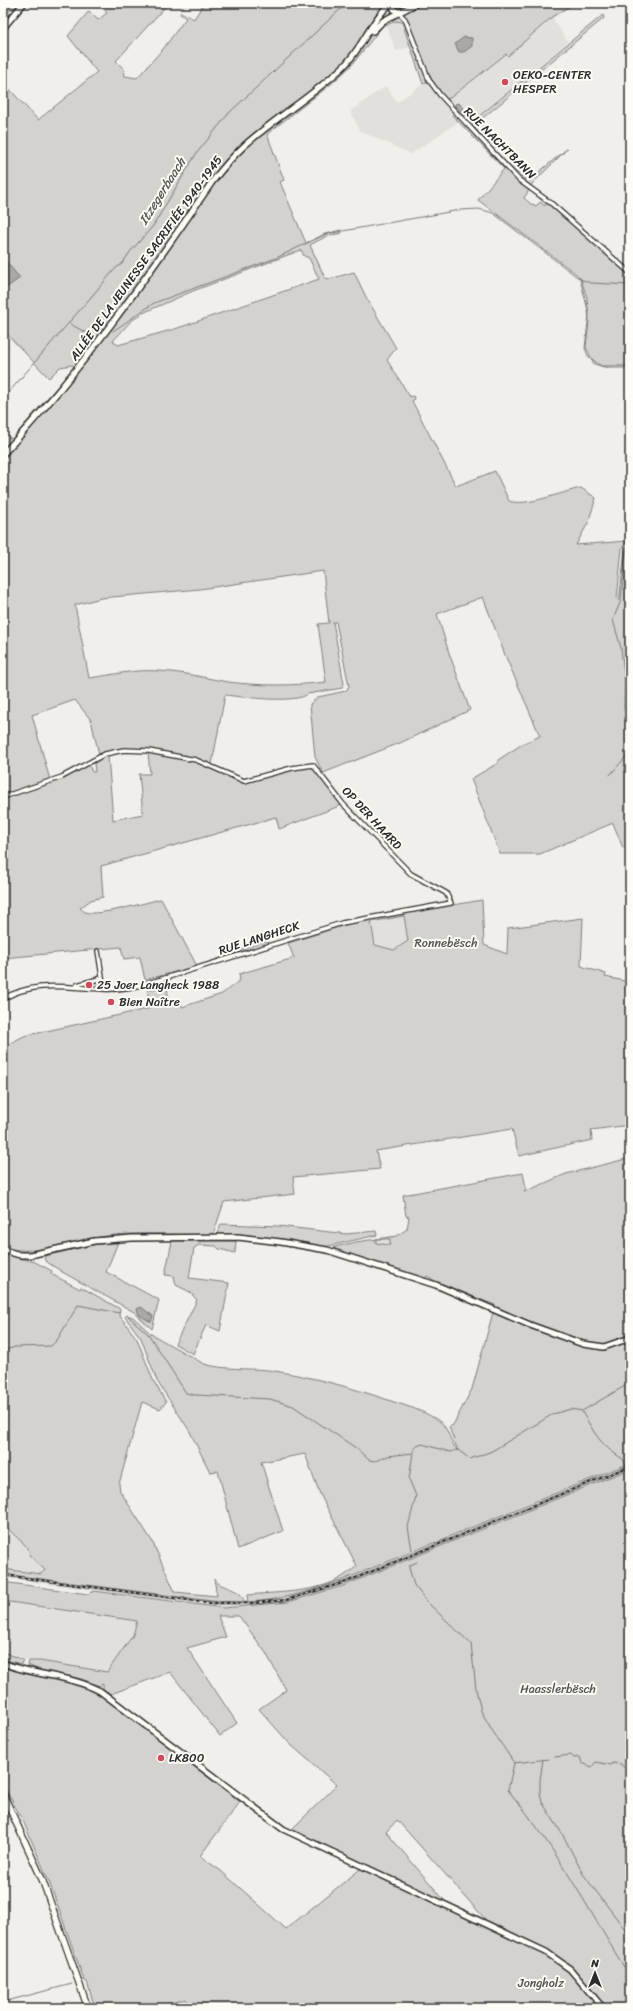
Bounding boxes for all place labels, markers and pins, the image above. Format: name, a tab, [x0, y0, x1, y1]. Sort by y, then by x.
place label: OEKO-CENTER HESPER	[513, 64, 591, 100]
marker: OEKO-CENTER HESPER	[500, 77, 510, 87]
place label: 25 Joer Langheck 1988	[97, 974, 219, 996]
marker: 25 Joer Langheck 1988	[84, 980, 94, 990]
place label: Bien Naître	[119, 991, 180, 1013]
marker: Bien Naître	[106, 997, 116, 1007]
place label: LK800	[169, 1747, 205, 1769]
marker: LK800	[156, 1753, 166, 1763]

